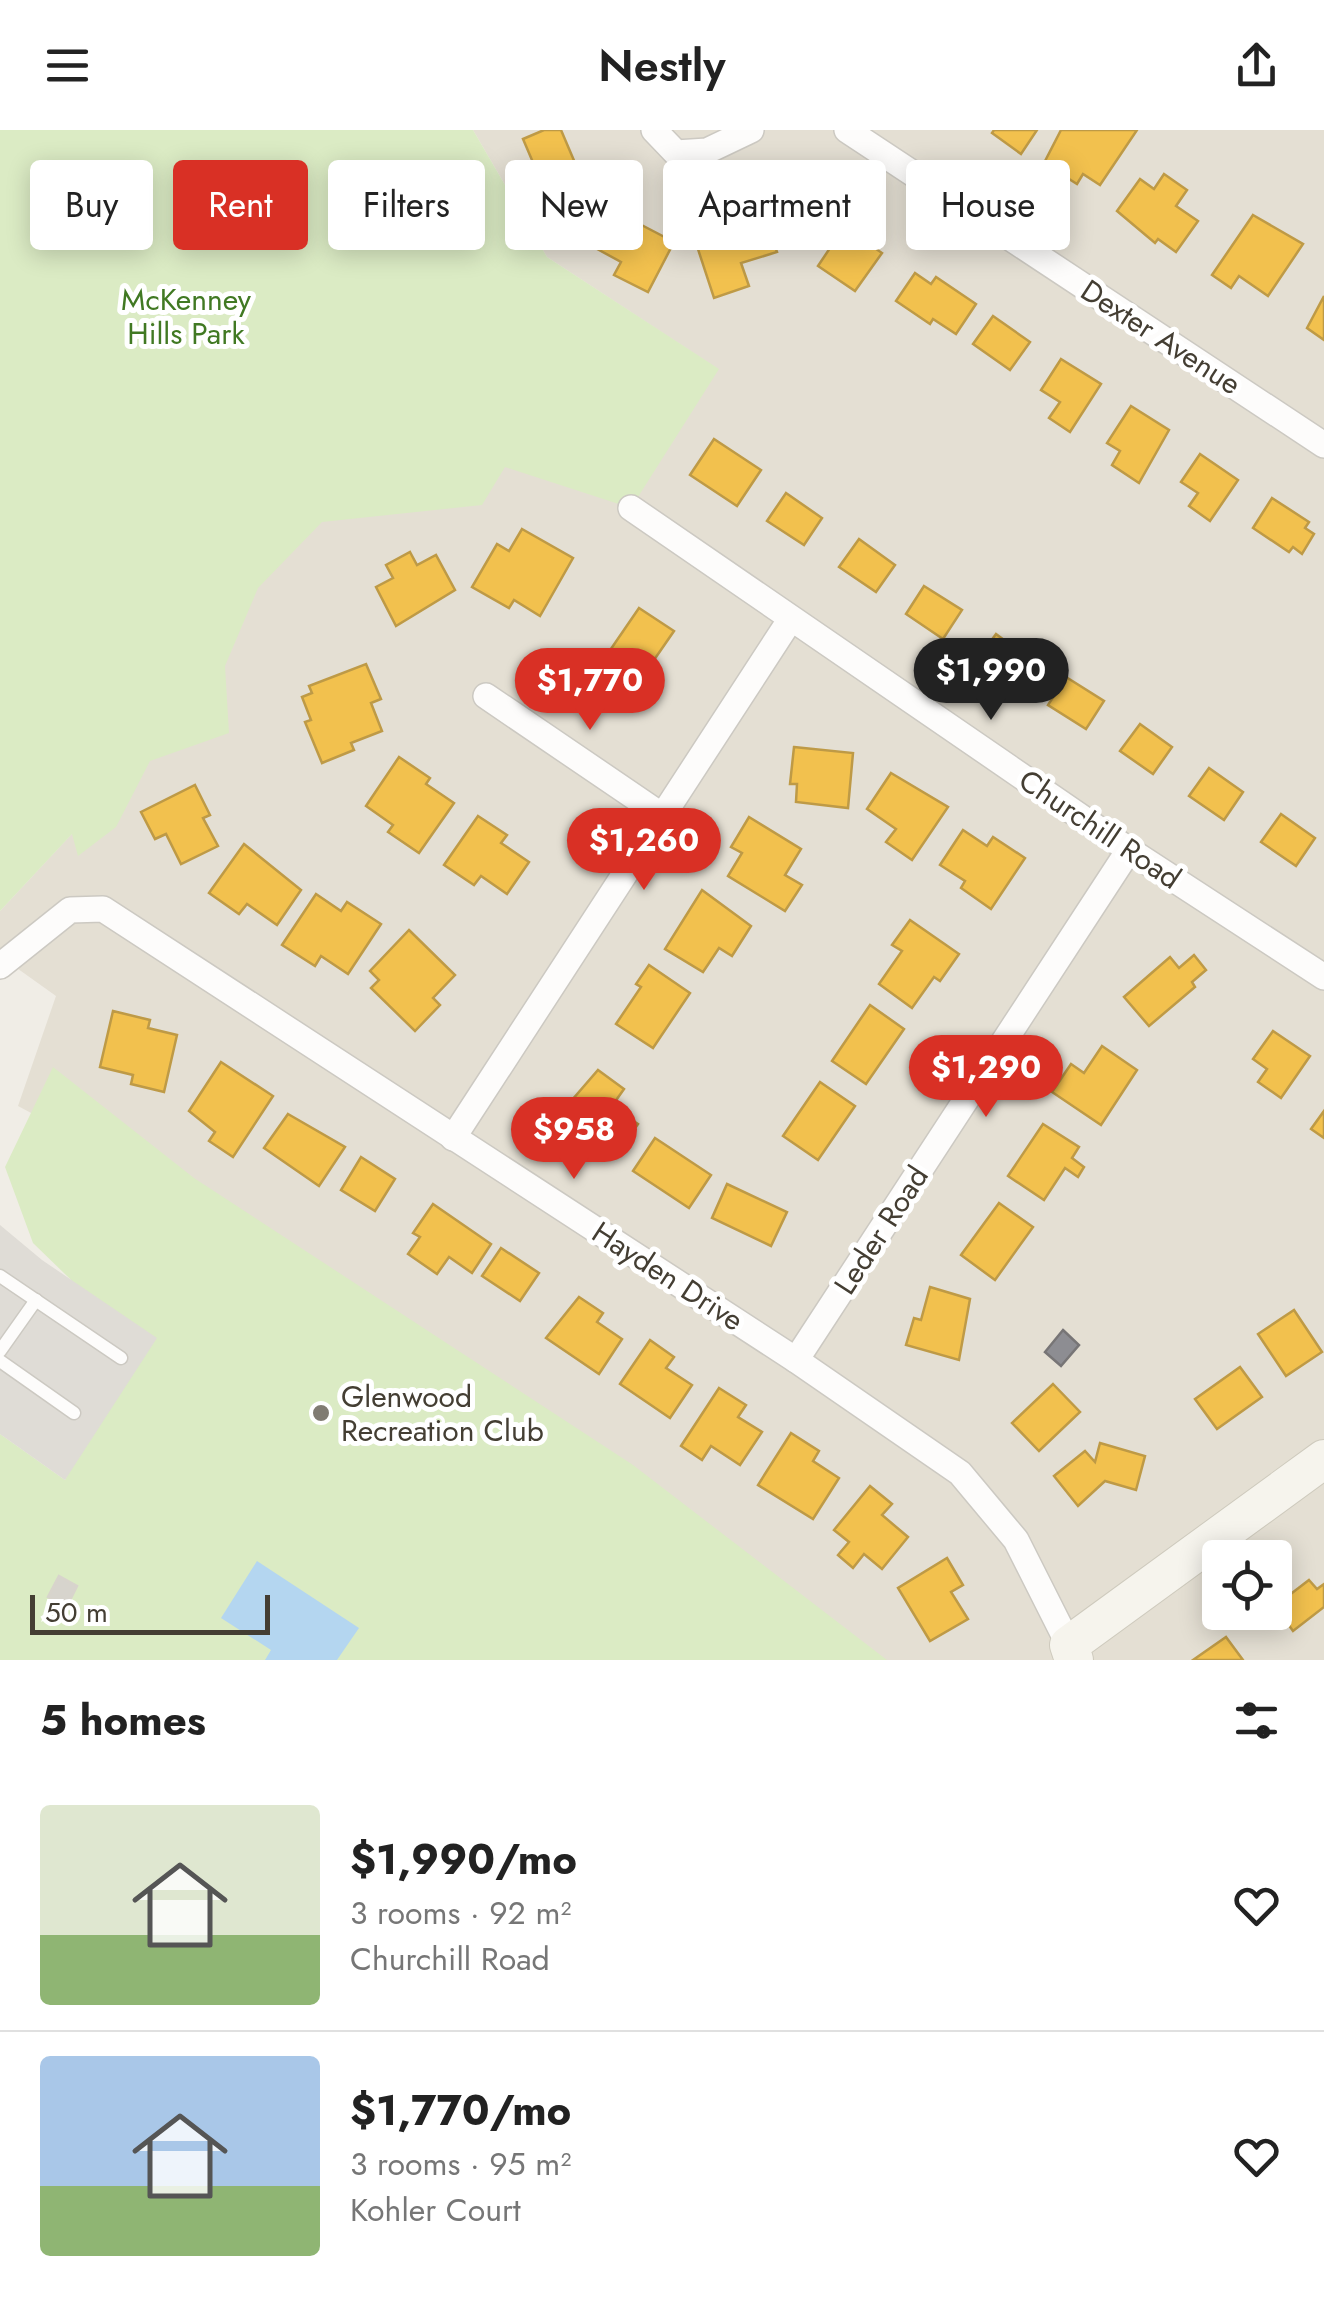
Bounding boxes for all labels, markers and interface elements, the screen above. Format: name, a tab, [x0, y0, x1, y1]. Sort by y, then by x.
text: Nestly	[598, 33, 726, 98]
icon: menu	[40, 38, 95, 93]
icon: share	[1229, 38, 1284, 93]
chip: Buy	[30, 160, 153, 250]
chip: Rent	[173, 160, 308, 250]
chip: Filters	[328, 160, 485, 250]
chip: New	[505, 160, 643, 250]
chip: Apartment	[663, 160, 886, 250]
chip: House	[906, 160, 1070, 250]
street label: Dexter Avenue	[1072, 269, 1250, 405]
park label: McKenney Hills Park	[121, 278, 252, 355]
pin: $1,990	[910, 638, 1072, 723]
text: $1,990	[936, 647, 1046, 693]
pin: $1,770	[509, 648, 671, 733]
text: $1,770	[537, 657, 643, 703]
street label: Churchill Road	[1010, 759, 1190, 899]
pin: $1,260	[563, 808, 725, 893]
text: $1,260	[589, 817, 699, 863]
pin: $1,290	[905, 1035, 1067, 1120]
text: $1,290	[931, 1044, 1041, 1090]
pin: $958	[515, 1097, 633, 1182]
text: $958	[533, 1106, 615, 1152]
street label: Leder Road	[823, 1157, 939, 1303]
street label: Hayden Drive	[584, 1211, 752, 1341]
place label: Glenwood Recreation Club	[341, 1375, 544, 1452]
marker: Glenwood Recreation Club	[310, 1402, 332, 1424]
map controls	[1202, 1540, 1292, 1630]
button: locate	[1202, 1540, 1292, 1630]
scale bar	[30, 1590, 270, 1634]
text: 50 m	[45, 1592, 108, 1633]
text: 5 homes	[40, 1690, 206, 1751]
icon: filters	[1229, 1693, 1284, 1748]
text: $1,990/mo	[350, 1829, 577, 1890]
icon: home	[120, 1845, 240, 1965]
icon: heart	[1229, 1878, 1284, 1933]
text: 3 rooms · 92 m²	[350, 1890, 571, 1936]
text: Churchill Road	[350, 1936, 550, 1982]
text: $1,770/mo	[350, 2080, 571, 2141]
icon: home	[120, 2096, 240, 2216]
icon: heart	[1229, 2129, 1284, 2184]
text: 3 rooms · 95 m²	[350, 2141, 571, 2187]
text: Kohler Court	[350, 2187, 521, 2233]

